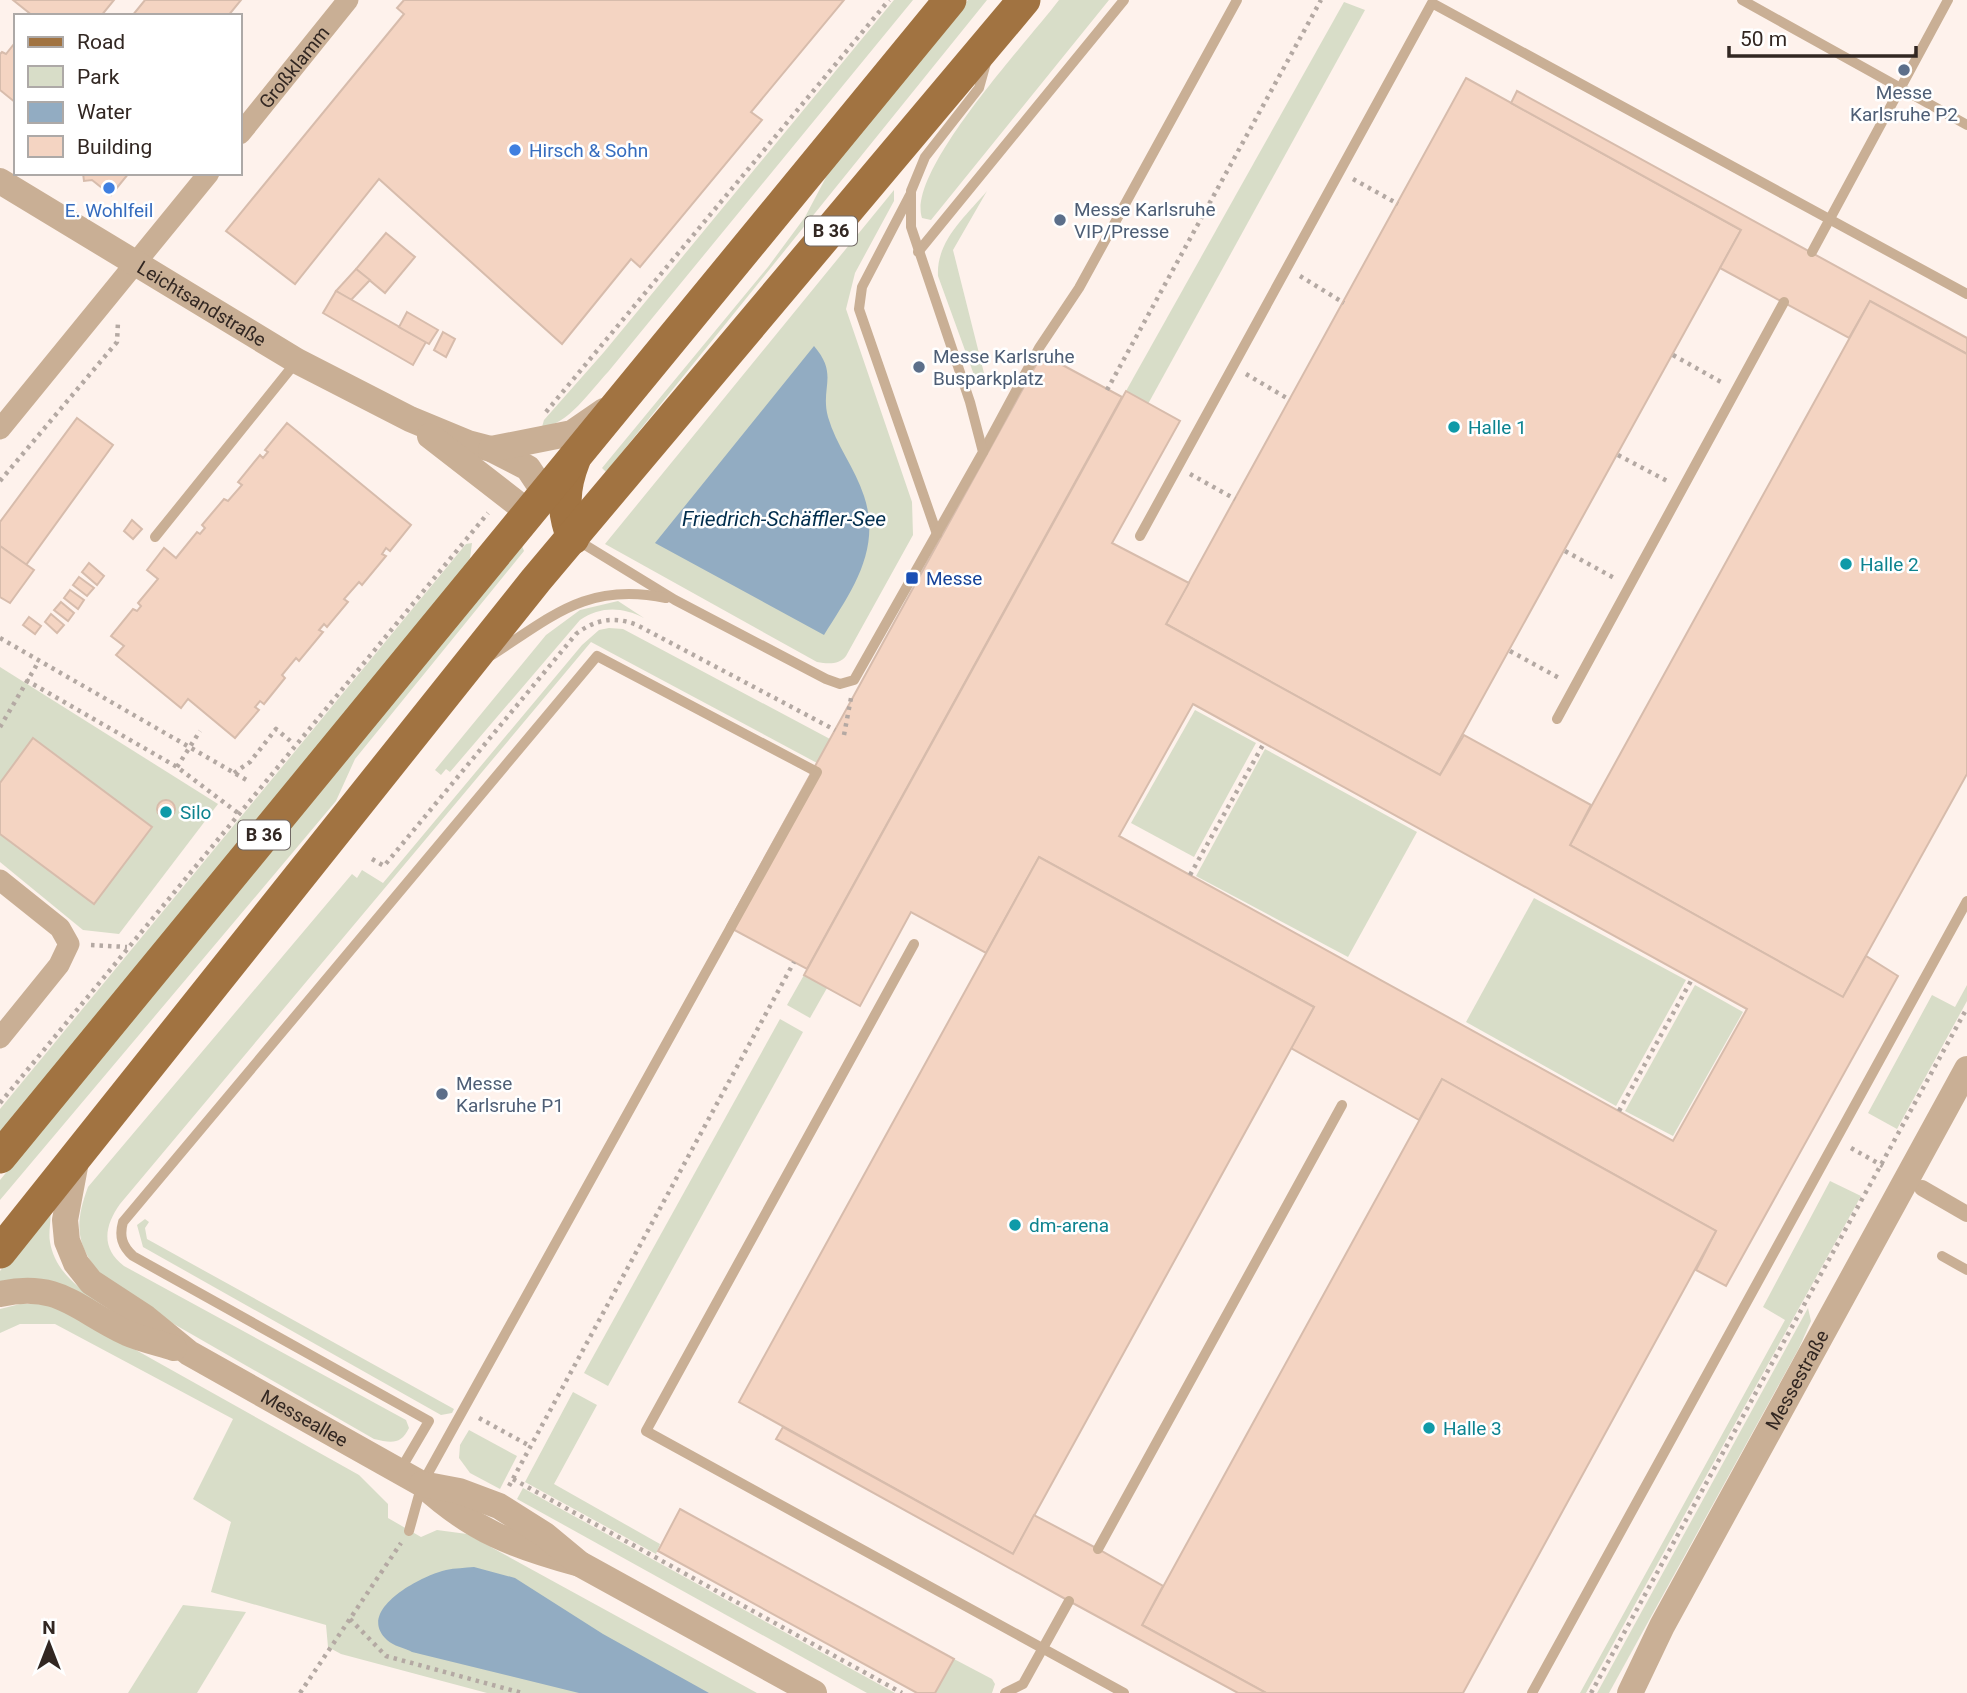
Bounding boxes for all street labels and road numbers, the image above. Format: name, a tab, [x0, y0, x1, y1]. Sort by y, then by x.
street label: Großklamm	[254, 21, 334, 113]
road number: B 36	[805, 216, 857, 246]
street label: Leichtsandstraße	[133, 256, 270, 352]
road number: B 36	[238, 820, 290, 850]
street label: Messestraße	[1761, 1326, 1834, 1434]
street label: Messeallee	[257, 1385, 352, 1452]

